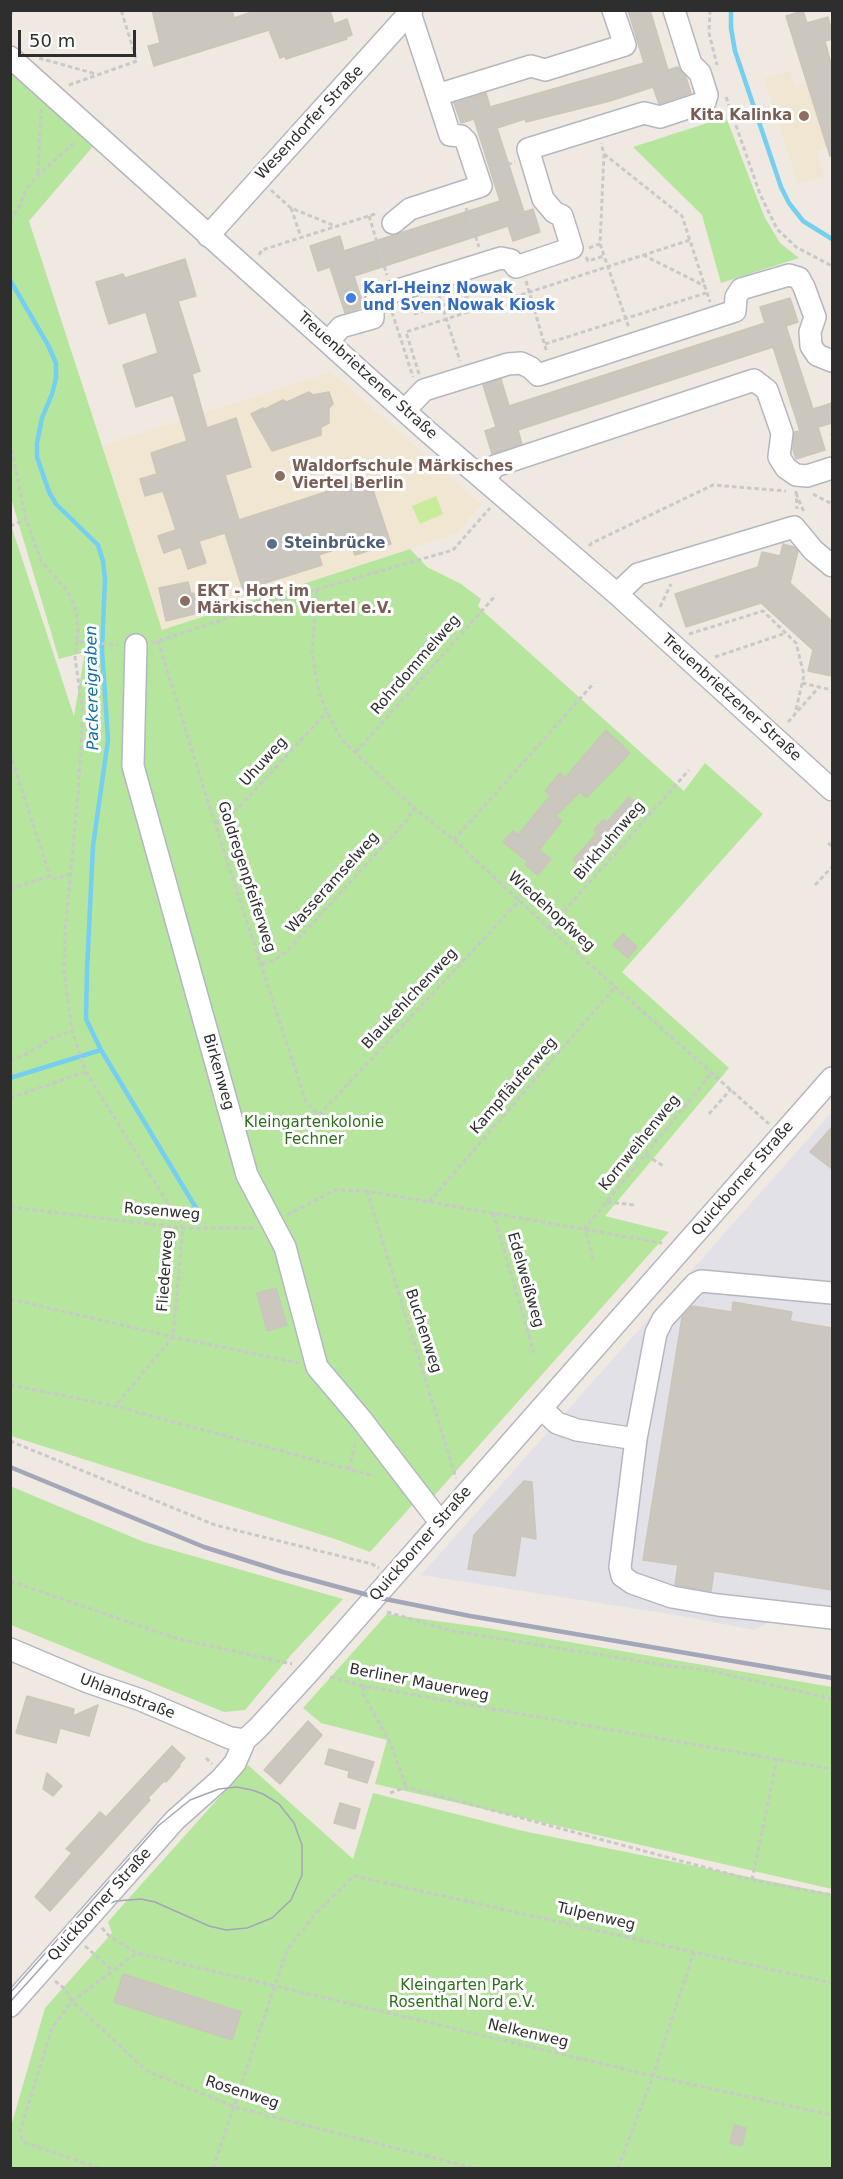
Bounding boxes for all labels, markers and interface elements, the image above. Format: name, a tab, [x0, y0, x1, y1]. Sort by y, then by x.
scale bar	[21, 18, 140, 56]
text: 50 m	[29, 30, 75, 51]
street label: Wesendorfer Straße	[252, 62, 368, 184]
place label: Kita Kalinka	[690, 107, 792, 125]
marker: Kita Kalinka	[797, 109, 811, 123]
place label: Karl-Heinz Nowak und Sven Nowak Kiosk	[363, 280, 555, 315]
marker: Karl-Heinz Nowak und Sven Nowak Kiosk	[344, 291, 358, 305]
street label: Treuenbrietzener Straße	[294, 309, 440, 443]
place label: Waldorfschule Märkisches Viertel Berlin	[292, 458, 513, 493]
marker: Waldorfschule Märkisches Viertel Berlin	[273, 469, 287, 483]
place label: Steinbrücke	[284, 535, 385, 553]
marker: Steinbrücke	[265, 537, 279, 551]
place label: EKT - Hort im Märkischen Viertel e.V.	[197, 583, 392, 618]
marker: EKT - Hort im Märkischen Viertel e.V.	[178, 594, 192, 608]
street label: Rohrdommelweg	[368, 611, 464, 719]
water label: Packereigraben	[82, 625, 104, 751]
street label: Treuenbrietzener Straße	[658, 631, 804, 765]
street label: Uhuweg	[237, 734, 291, 790]
street label: Birkhuhnweg	[571, 798, 649, 884]
street label: Goldregenpfeiferweg	[213, 799, 279, 955]
street label: Wasseramselweg	[283, 829, 383, 937]
street label: Wiedehopfweg	[504, 868, 598, 956]
street label: Blaukehlchenweg	[359, 945, 461, 1053]
street label: Birkenweg	[199, 1032, 237, 1112]
street label: Kampfläuferweg	[467, 1034, 561, 1138]
street label: Kornweihenweg	[596, 1091, 684, 1195]
park label: Kleingartenkolonie Fechner	[244, 1114, 384, 1149]
street label: Quickborner Straße	[688, 1118, 798, 1240]
street label: Rosenweg	[123, 1200, 201, 1224]
street label: Fliederweg	[154, 1229, 178, 1313]
street label: Edelweißweg	[503, 1230, 547, 1330]
street label: Buchenweg	[401, 1287, 445, 1375]
street label: Quickborner Straße	[366, 1483, 476, 1605]
street label: Berliner Mauerweg	[348, 1661, 490, 1705]
street label: Uhlandstraße	[77, 1671, 177, 1723]
street label: Quickborner Straße	[44, 1845, 156, 1965]
street label: Tulpenweg	[555, 1899, 637, 1935]
park label: Kleingarten Park Rosenthal Nord e.V.	[389, 1977, 535, 2012]
street label: Nelkenweg	[486, 2016, 570, 2052]
street label: Rosenweg	[203, 2073, 281, 2113]

